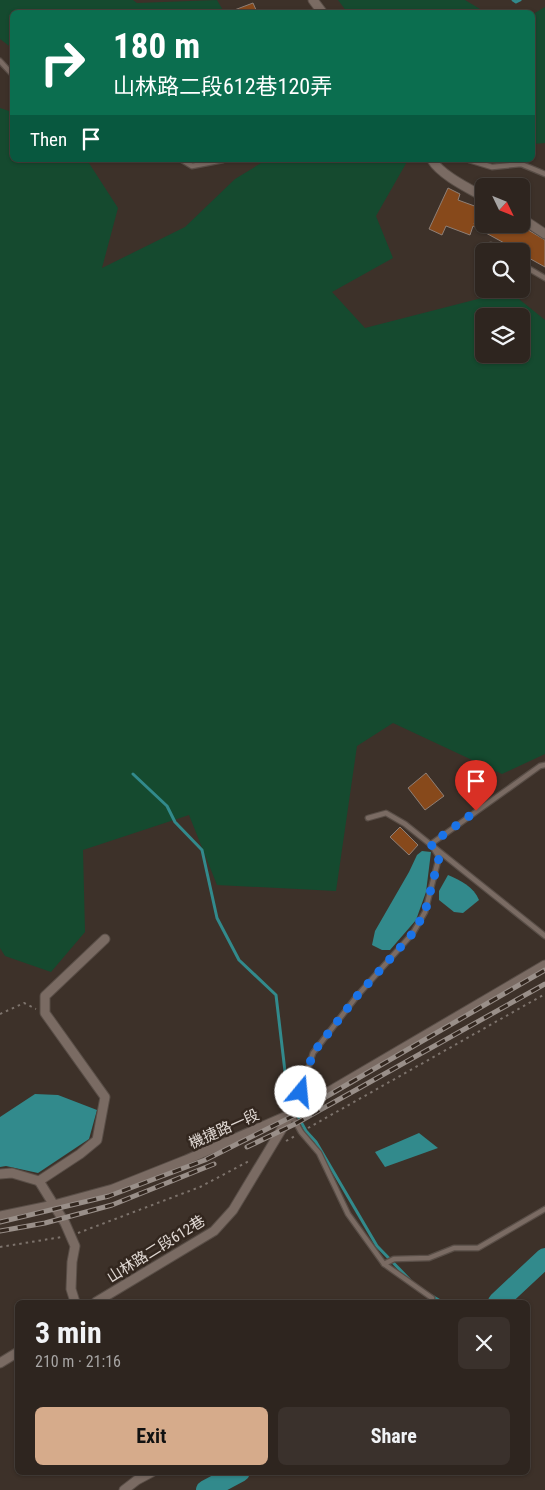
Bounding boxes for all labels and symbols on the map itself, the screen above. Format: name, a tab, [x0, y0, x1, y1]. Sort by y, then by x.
north arrow	[475, 178, 530, 232]
pin	[455, 760, 497, 811]
position arrow	[274, 1065, 326, 1117]
street label: 機捷路一段	[186, 1106, 262, 1152]
street label: 山林路二段612巷	[104, 1212, 208, 1286]

